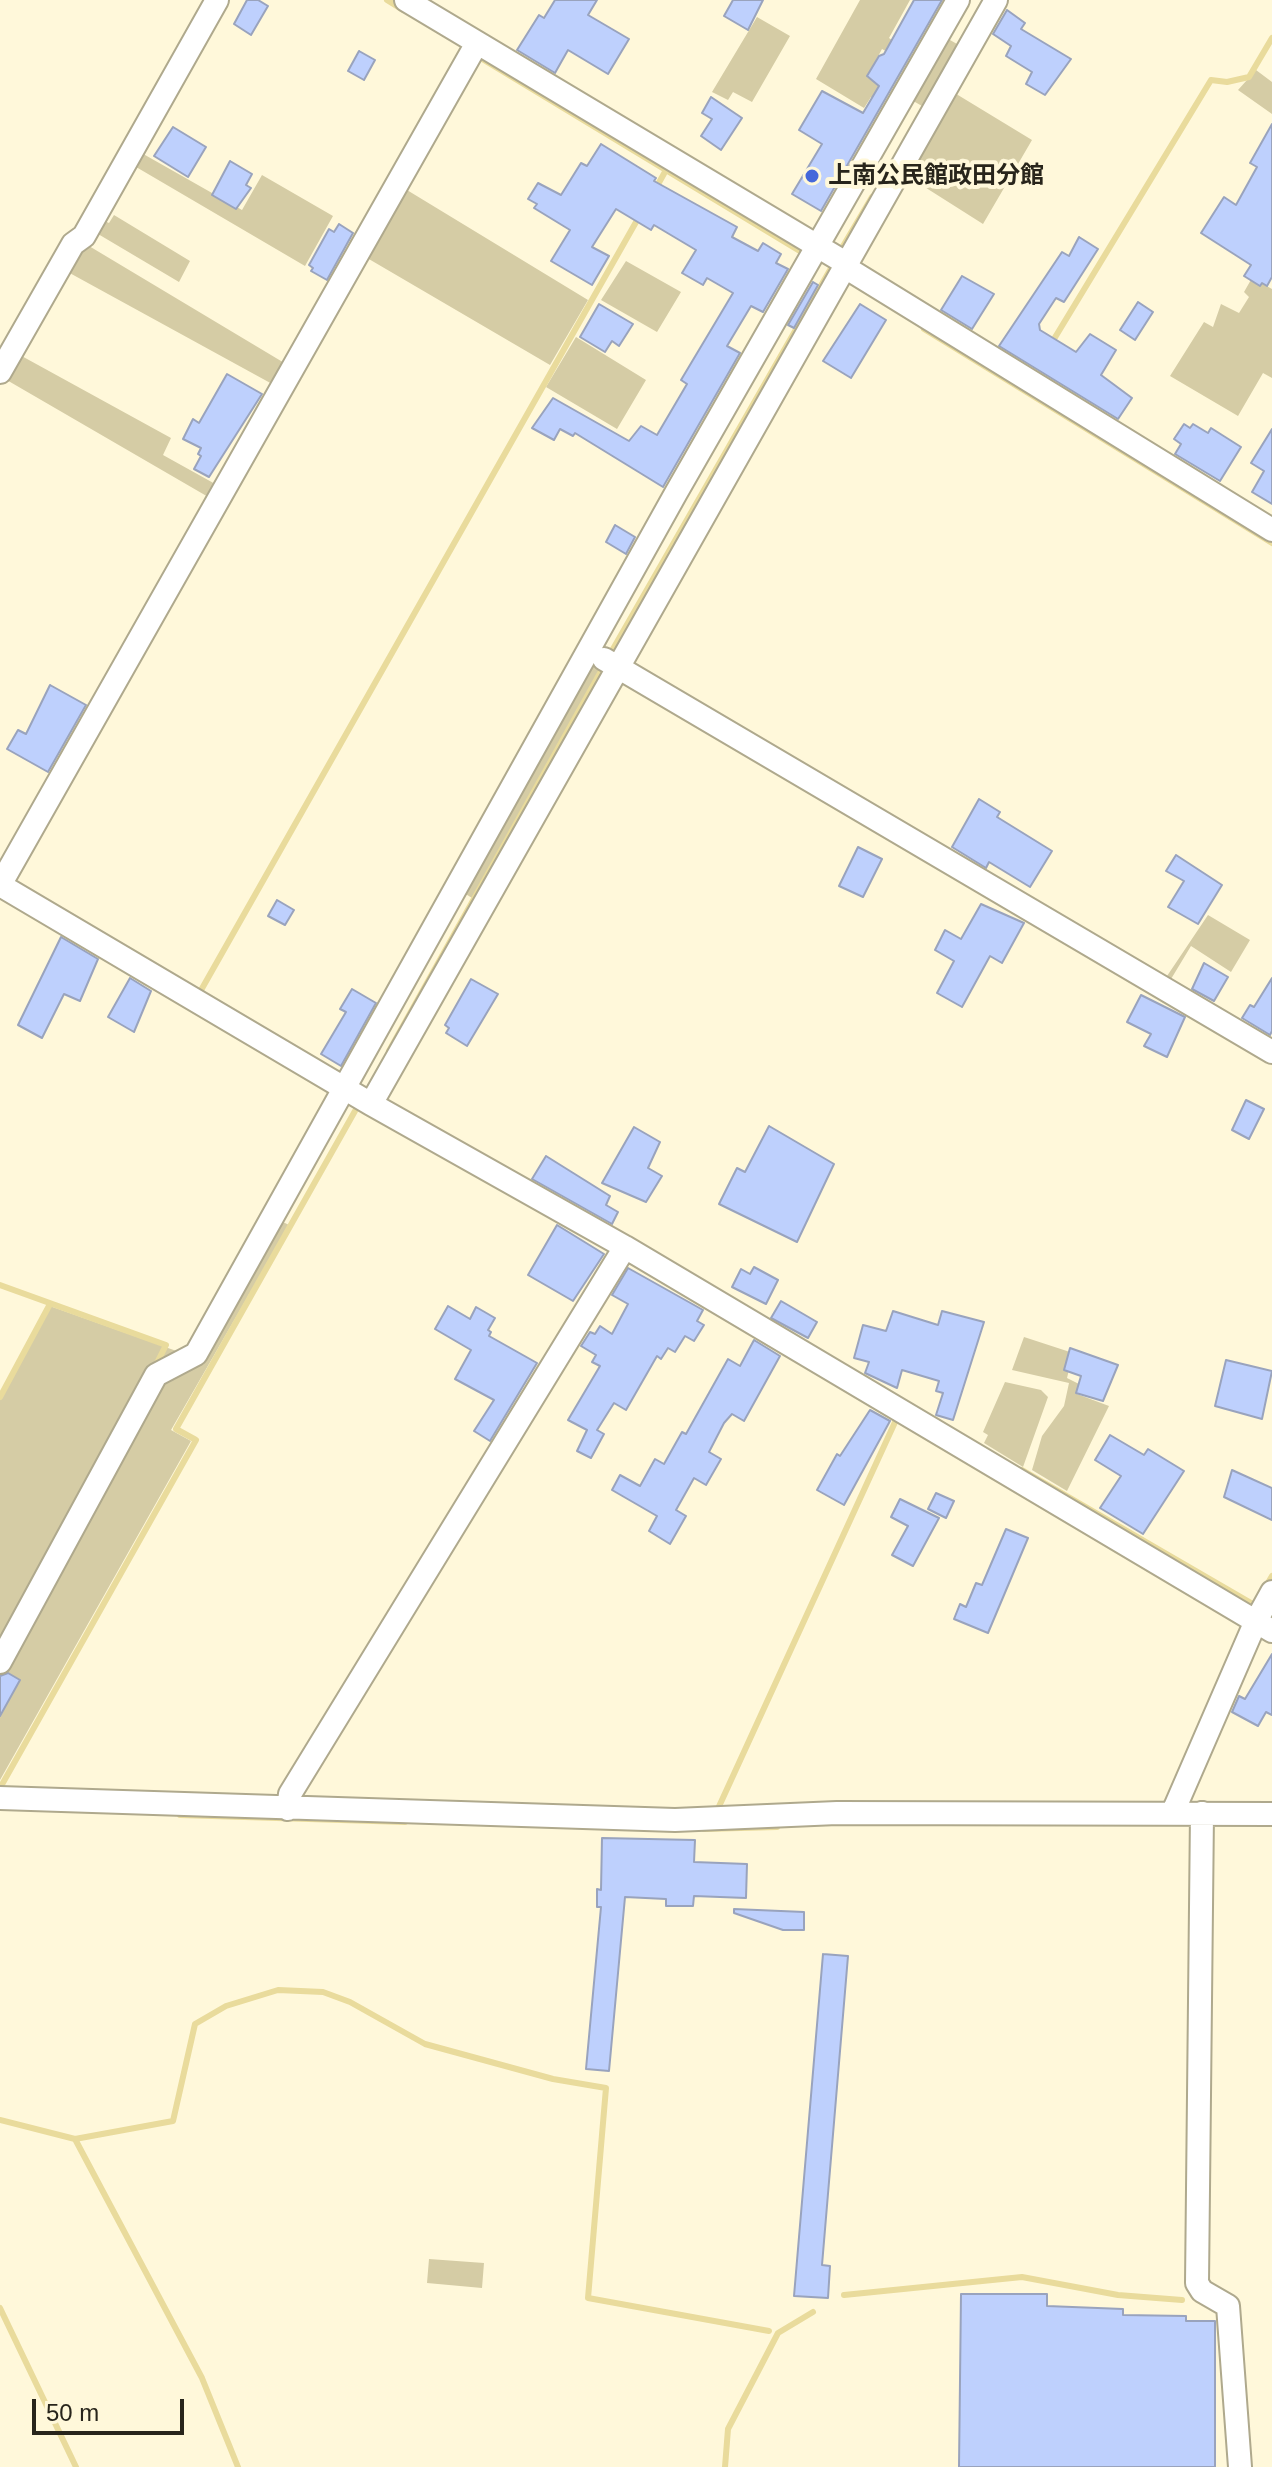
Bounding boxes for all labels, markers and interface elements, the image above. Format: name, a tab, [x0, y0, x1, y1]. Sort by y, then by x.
place label: 上南公民館政田分館	[828, 162, 1044, 190]
marker: 上南公民館政田分館	[803, 167, 821, 185]
scale bar	[36, 2383, 188, 2433]
text: 50 m	[46, 2399, 99, 2426]

